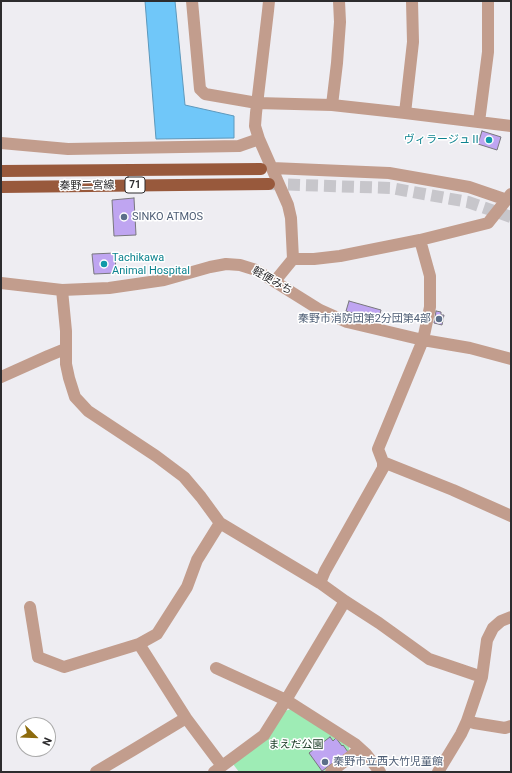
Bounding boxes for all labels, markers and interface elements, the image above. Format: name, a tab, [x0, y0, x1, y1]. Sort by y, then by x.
place label: ヴィラージュⅡ	[404, 133, 481, 147]
marker: ヴィラージュⅡ	[484, 135, 494, 145]
road number: 71	[125, 177, 145, 193]
street label: 秦野二宮線	[59, 179, 115, 193]
place label: SINKO ATMOS	[132, 210, 203, 224]
marker: SINKO ATMOS	[119, 212, 129, 222]
place label: Tachikawa Animal Hospital	[112, 251, 190, 277]
marker: Tachikawa Animal Hospital	[99, 259, 109, 269]
street label: 軽便みち	[250, 264, 294, 298]
place label: 秦野市消防団第2分団第4部	[298, 312, 431, 326]
marker: 秦野市消防団第2分団第4部	[434, 314, 444, 324]
north arrow	[16, 717, 56, 757]
text: N	[39, 735, 54, 748]
park label: まえだ公園	[269, 738, 323, 752]
place label: 秦野市立西大竹児童館	[333, 755, 443, 769]
marker: 秦野市立西大竹児童館	[320, 757, 330, 767]

